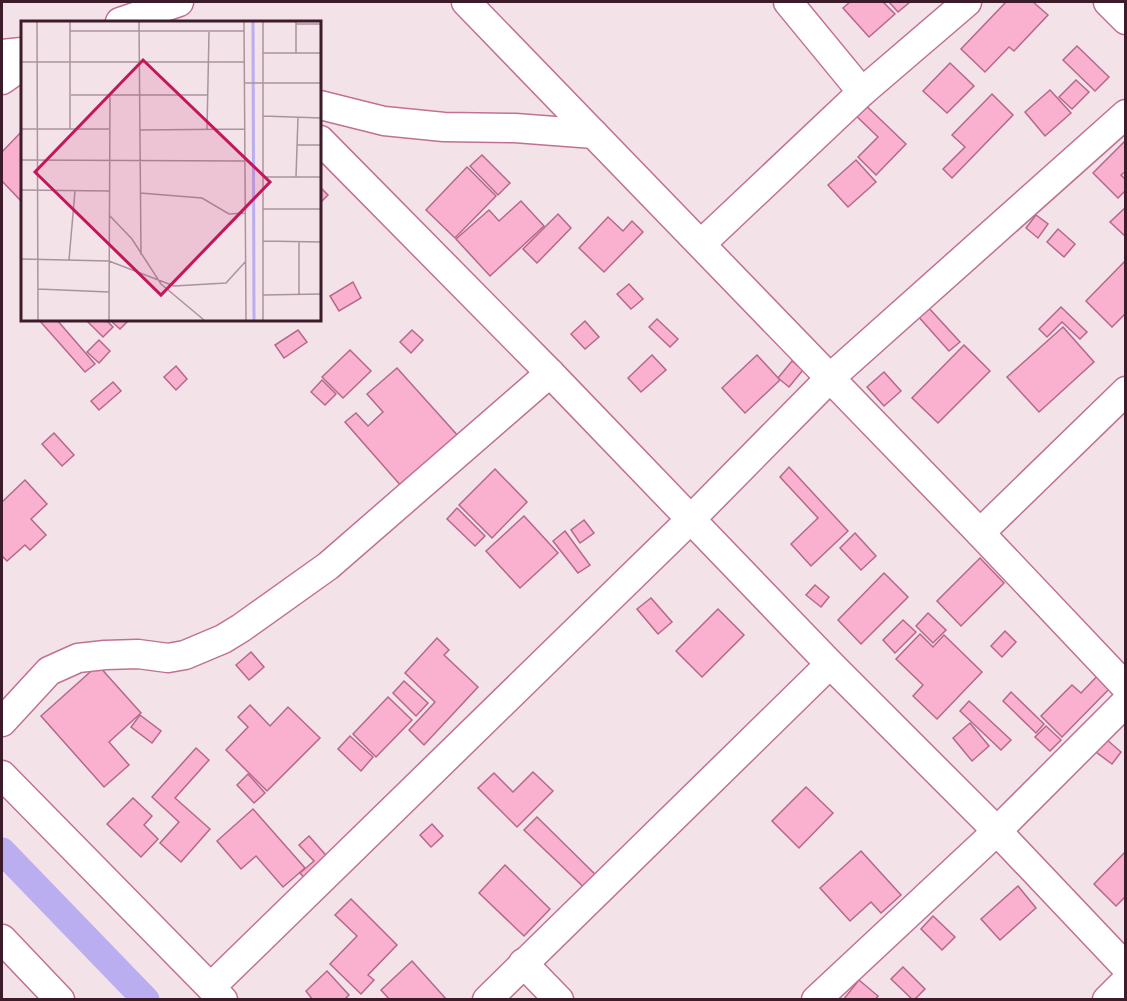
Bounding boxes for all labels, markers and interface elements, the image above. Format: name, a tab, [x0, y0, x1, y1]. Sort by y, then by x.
inset map	[21, 21, 321, 321]

